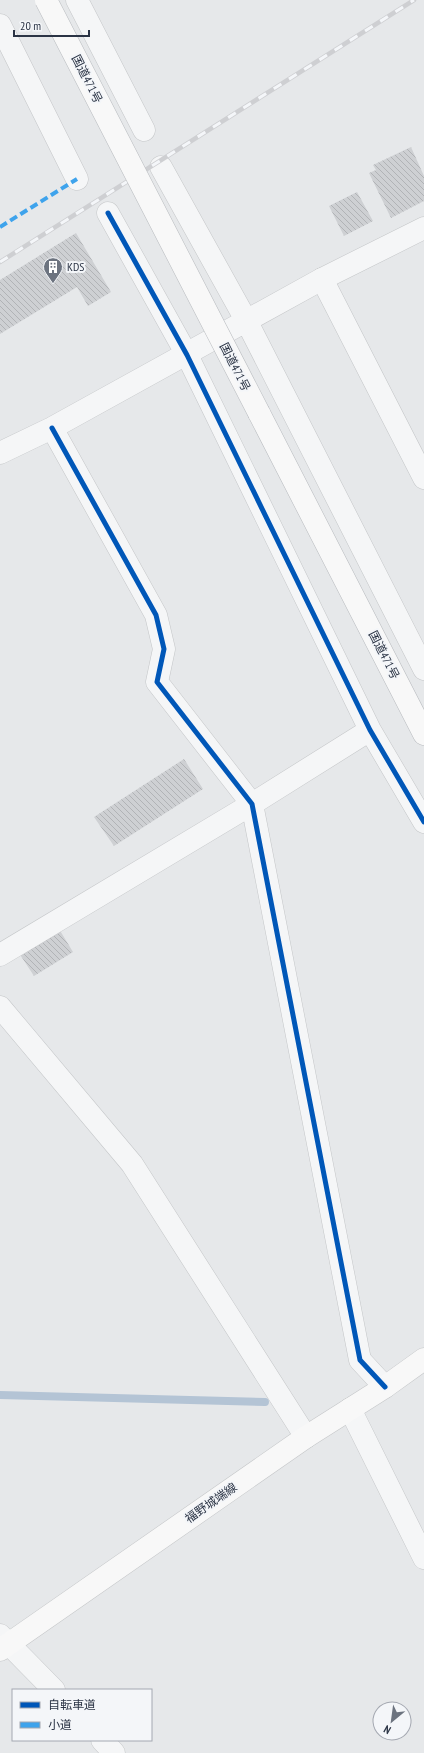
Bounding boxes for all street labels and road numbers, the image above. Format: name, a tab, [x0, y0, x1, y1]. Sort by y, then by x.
street label: 国道471号	[69, 52, 106, 105]
street label: 国道471号	[217, 340, 254, 393]
street label: 国道471号	[366, 628, 403, 681]
street label: 福野城端線	[182, 1479, 240, 1526]

